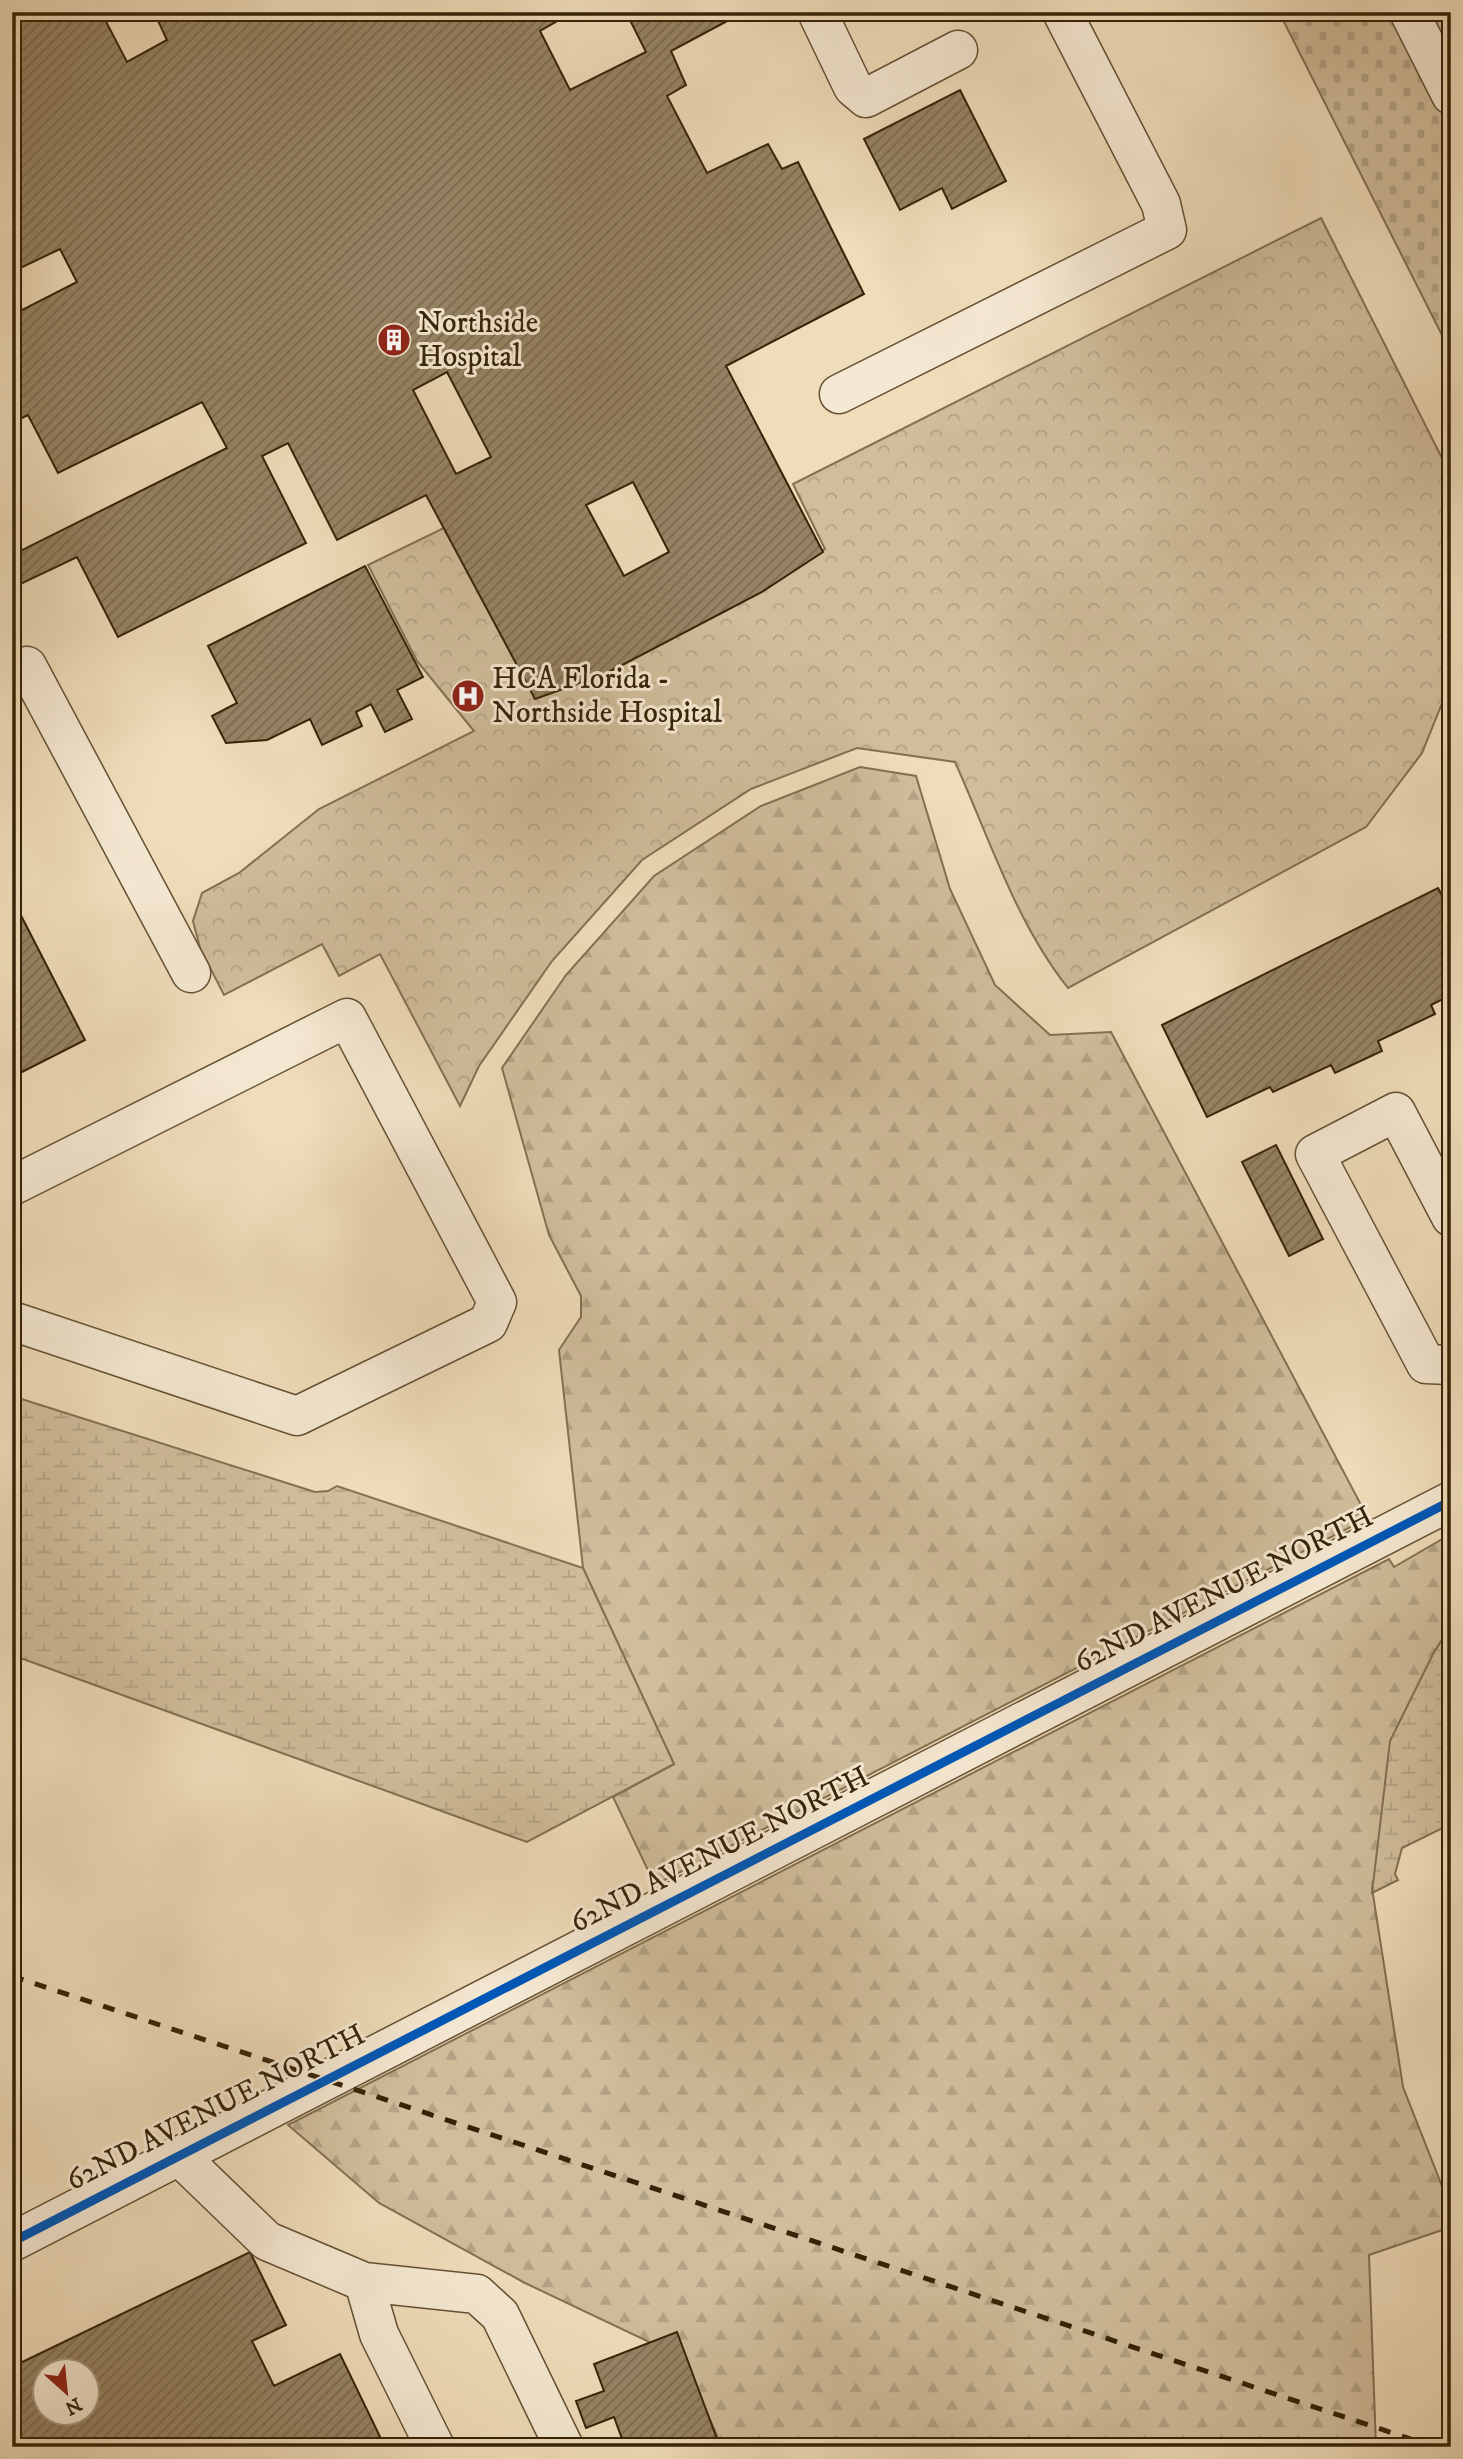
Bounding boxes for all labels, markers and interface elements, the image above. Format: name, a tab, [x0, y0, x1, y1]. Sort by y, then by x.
place label: Northside Hospital	[418, 305, 538, 376]
building icon: Northside Hospital	[375, 321, 413, 359]
place label: HCA Florida - Northside Hospital	[492, 661, 722, 732]
hospital icon: HCA Florida - Northside Hospital	[449, 677, 487, 715]
street label: 62ND AVENUE NORTH	[1068, 1498, 1380, 1682]
street label: 62ND AVENUE NORTH	[564, 1758, 876, 1942]
street label: 62ND AVENUE NORTH	[60, 2016, 372, 2200]
north arrow	[32, 2358, 102, 2428]
text: N	[61, 2392, 85, 2420]

